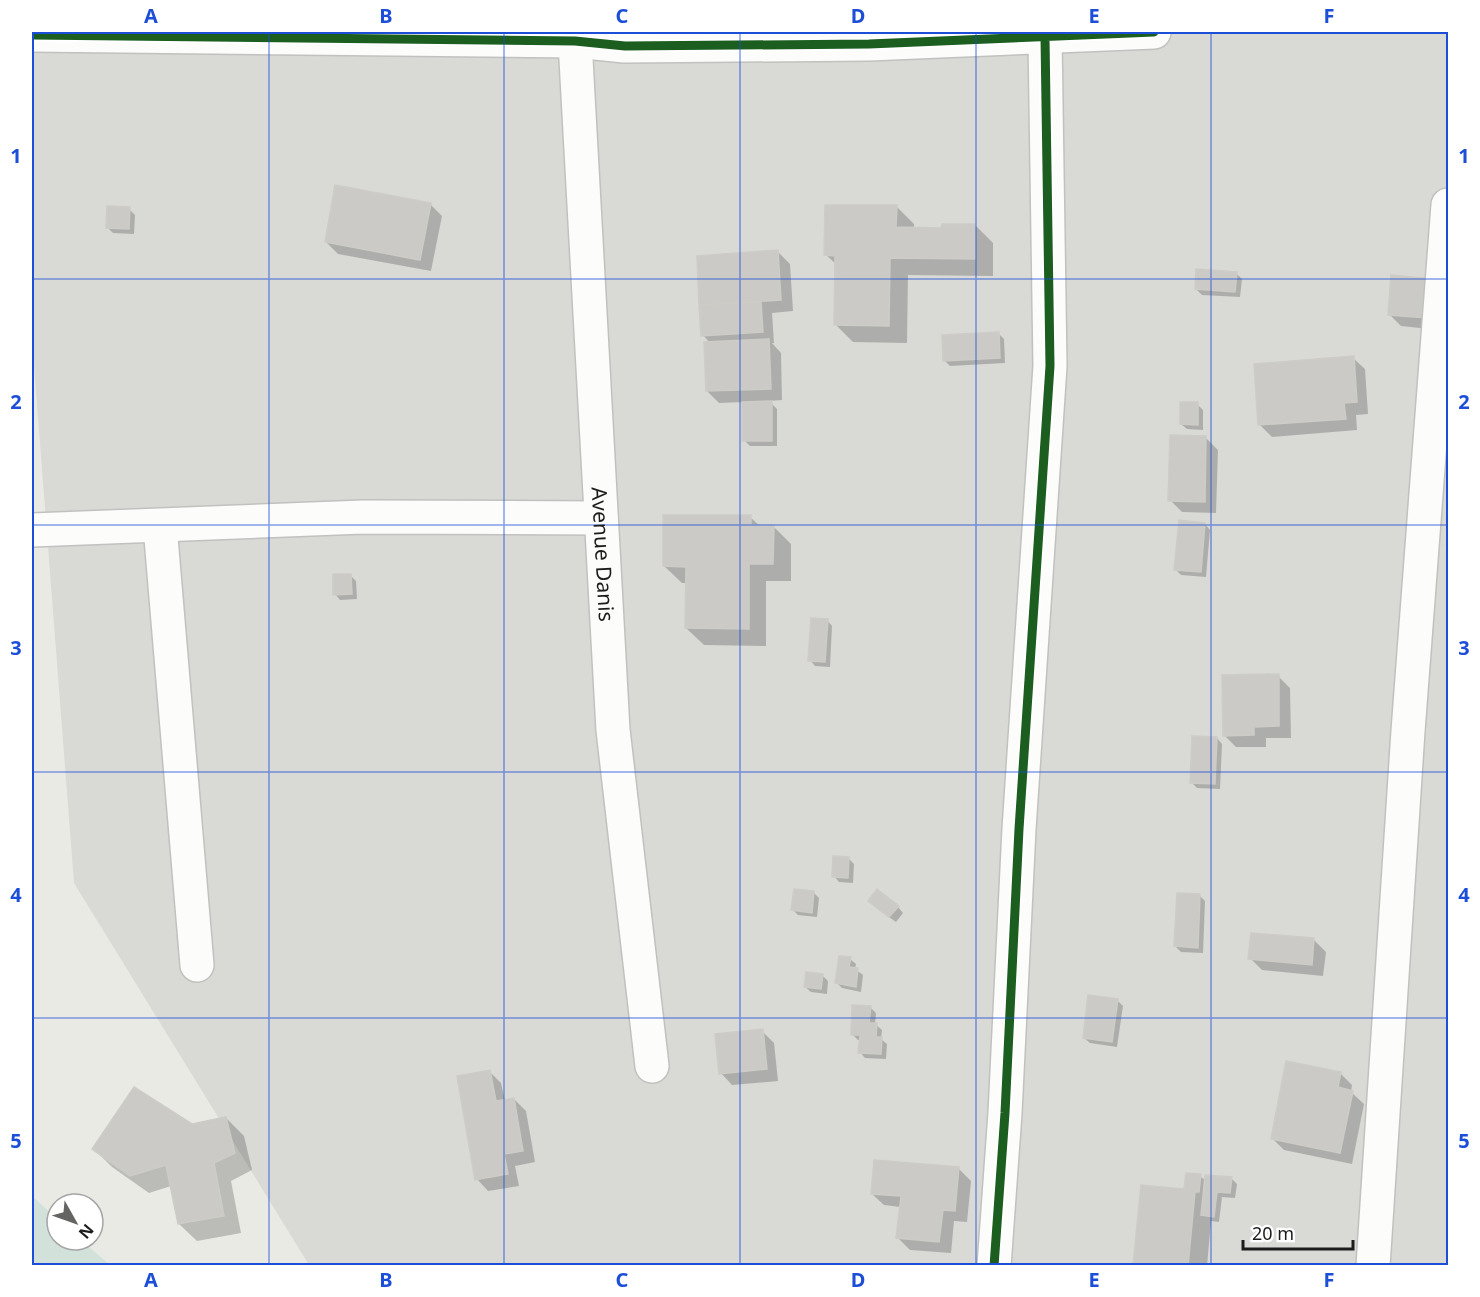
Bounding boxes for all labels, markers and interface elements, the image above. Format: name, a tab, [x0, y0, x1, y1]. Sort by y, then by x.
text: A	[144, 2, 158, 29]
text: B	[379, 2, 393, 29]
text: C	[616, 2, 629, 29]
text: D	[851, 2, 865, 29]
text: E	[1088, 2, 1100, 29]
text: F	[1324, 2, 1334, 29]
text: 1	[10, 142, 22, 169]
text: 1	[1458, 142, 1470, 169]
text: 2	[10, 388, 22, 415]
text: 2	[1458, 388, 1470, 415]
street label: Avenue Danis	[586, 486, 621, 622]
text: 3	[10, 634, 22, 661]
text: 3	[1458, 634, 1470, 661]
text: 4	[10, 881, 22, 908]
text: 4	[1458, 881, 1470, 908]
text: 5	[10, 1127, 22, 1154]
text: 5	[1458, 1127, 1470, 1154]
north arrow	[45, 1192, 105, 1252]
scale bar	[1243, 1213, 1352, 1251]
text: N	[74, 1220, 99, 1244]
text: 20 m	[1252, 1221, 1294, 1245]
text: A	[144, 1266, 158, 1293]
text: B	[379, 1266, 393, 1293]
text: C	[616, 1266, 629, 1293]
text: D	[851, 1266, 865, 1293]
text: E	[1088, 1266, 1100, 1293]
text: F	[1324, 1266, 1334, 1293]

